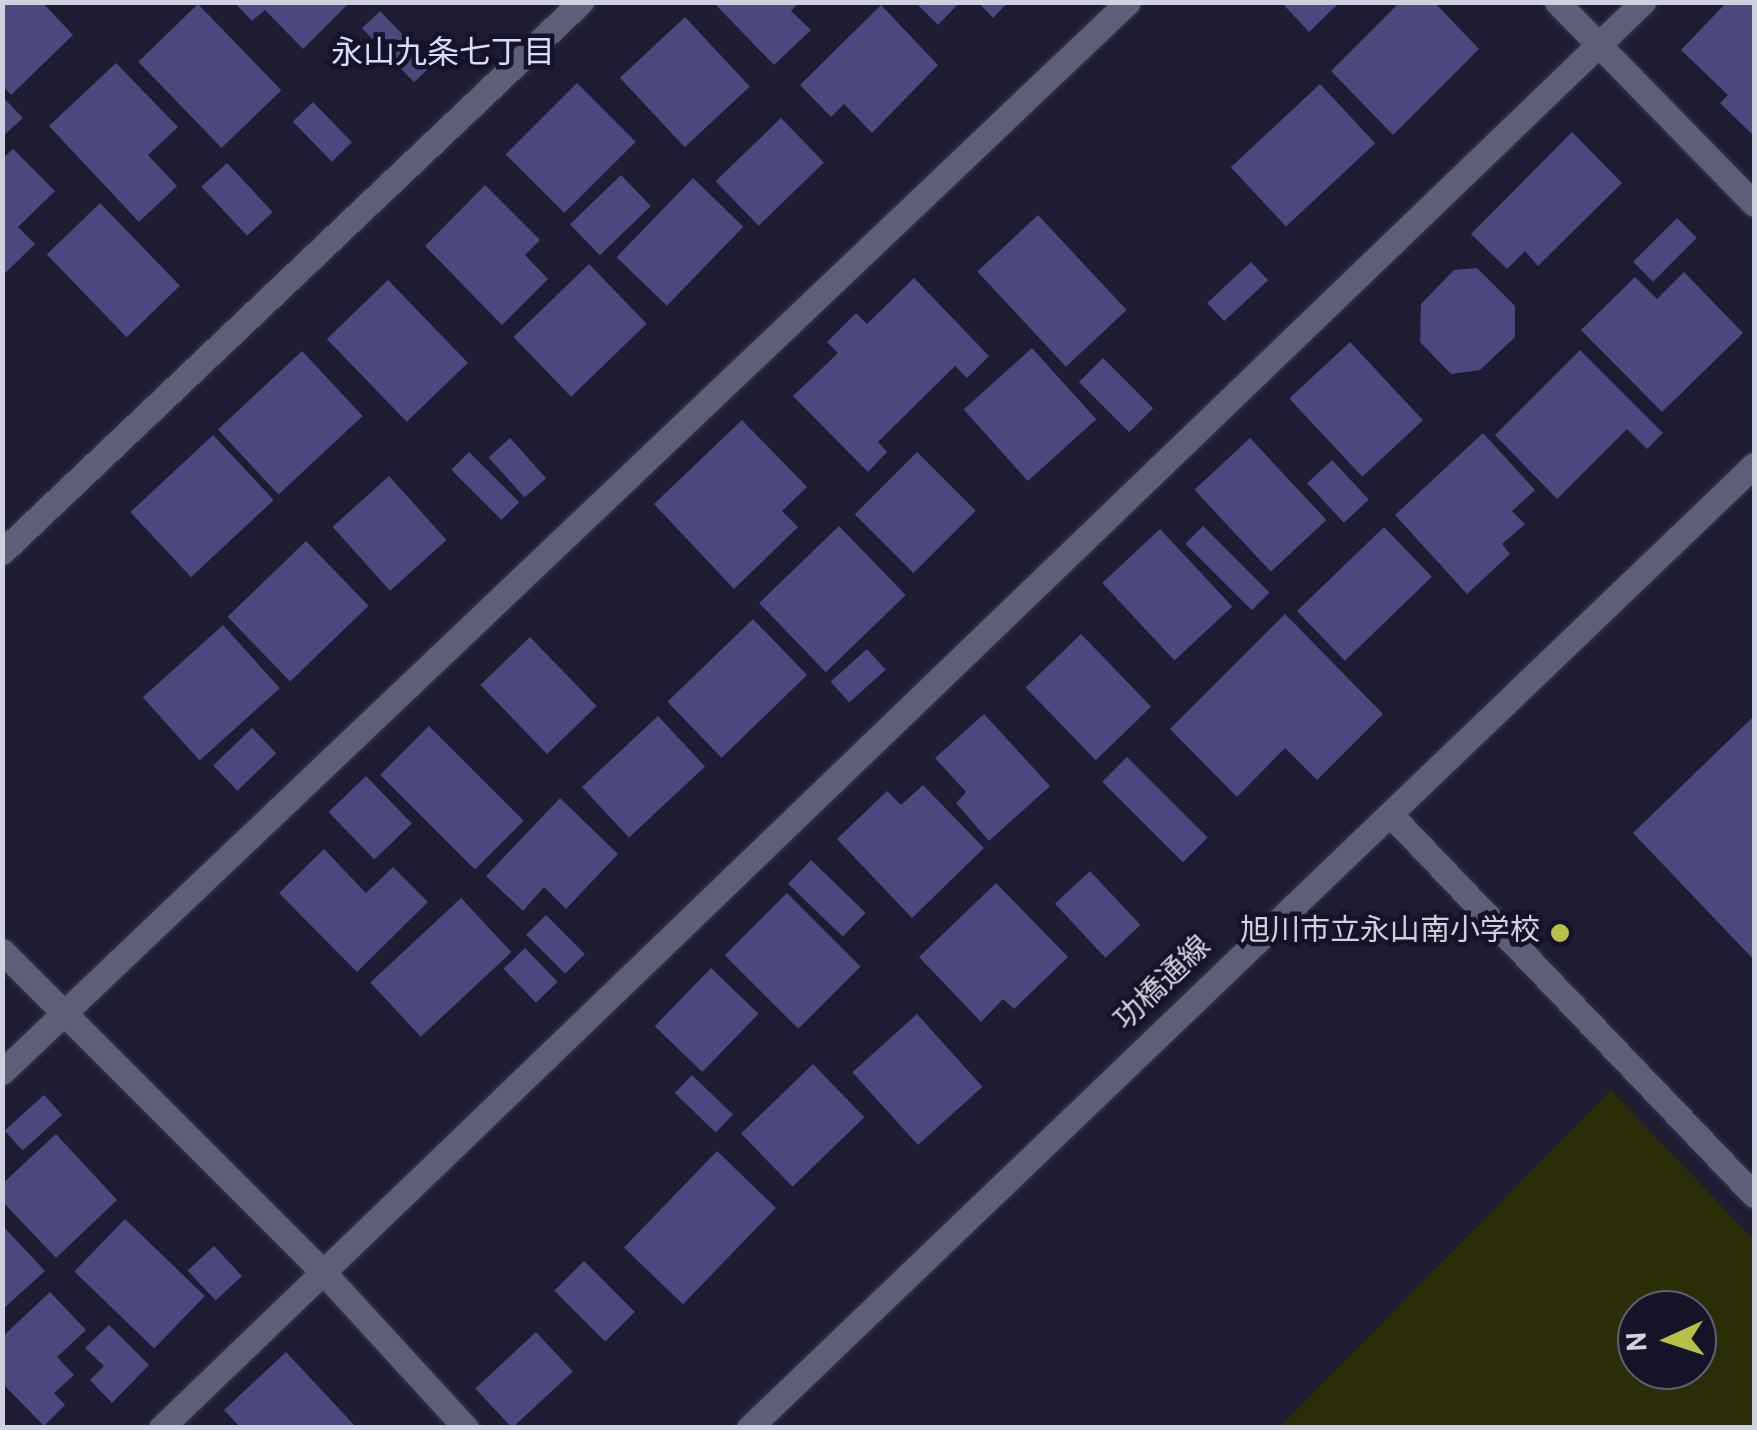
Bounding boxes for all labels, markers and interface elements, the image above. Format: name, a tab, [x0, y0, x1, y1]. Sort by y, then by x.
district label: 永山九条七丁目	[331, 36, 555, 74]
place label: 旭川市立永山南小学校	[1240, 915, 1540, 951]
marker: 旭川市立永山南小学校	[1549, 922, 1571, 944]
street label: 功橋通線	[1108, 930, 1220, 1040]
north arrow	[1617, 1290, 1717, 1390]
text: N	[1621, 1330, 1658, 1352]

